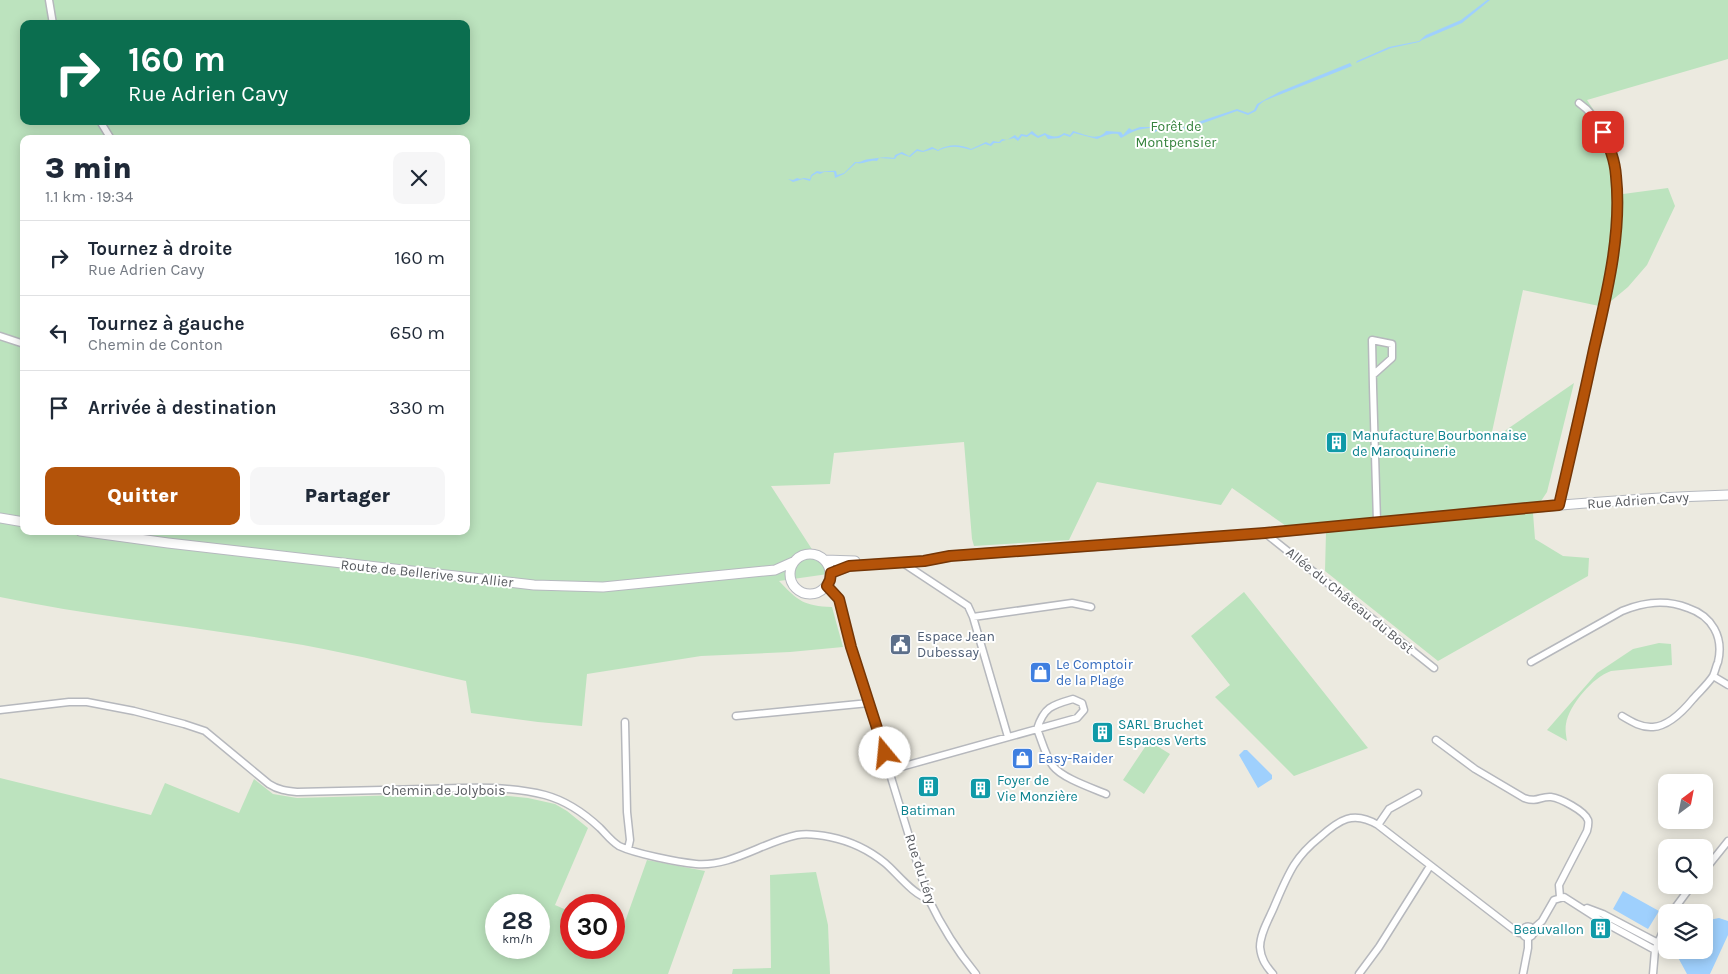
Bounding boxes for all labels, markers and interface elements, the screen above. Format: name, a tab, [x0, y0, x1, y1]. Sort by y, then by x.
text: 160 m	[128, 39, 226, 80]
icon: right	[45, 40, 110, 105]
text: Rue Adrien Cavy	[128, 81, 288, 107]
pin	[1582, 111, 1624, 153]
park label: Forêt de Montpensier	[1136, 118, 1217, 151]
icon: arrive	[1589, 118, 1617, 146]
text: 3 min	[45, 150, 132, 186]
button: close	[393, 152, 445, 204]
text: 1.1 km · 19:34	[45, 187, 133, 206]
text: Tournez à droite	[88, 238, 232, 260]
icon: right	[45, 244, 73, 272]
text: 160 m	[394, 247, 445, 269]
text: Rue Adrien Cavy	[88, 260, 205, 279]
text: Tournez à gauche	[88, 313, 245, 335]
icon: left	[45, 319, 73, 347]
text: 650 m	[390, 322, 445, 344]
text: Chemin de Conton	[88, 335, 223, 354]
icon: arrive	[45, 394, 73, 422]
text: Arrivée à destination	[88, 397, 277, 419]
text: 330 m	[389, 397, 445, 419]
place label: Manufacture Bourbonnaise de Maroquinerie	[1352, 427, 1527, 460]
building icon: Manufacture Bourbonnaise de Maroquinerie	[1324, 431, 1348, 455]
button: Quitter	[45, 467, 240, 525]
button: Partager	[250, 467, 445, 525]
street label: Rue Adrien Cavy	[1587, 488, 1690, 513]
street label: Allée du Château du Bost	[1282, 544, 1417, 657]
street label: Route de Bellerive sur Allier	[340, 556, 515, 591]
place label: Espace Jean Dubessay	[917, 628, 995, 661]
public building icon: Espace Jean Dubessay	[889, 632, 913, 656]
place label: Le Comptoir de la Plage	[1056, 656, 1134, 689]
shop icon: Le Comptoir de la Plage	[1028, 660, 1052, 684]
place label: SARL Bruchet Espaces Verts	[1118, 716, 1207, 749]
building icon: SARL Bruchet Espaces Verts	[1090, 720, 1114, 744]
position arrow	[858, 726, 910, 778]
shop icon: Easy-Raider	[1010, 746, 1034, 770]
place label: Easy-Raider	[1038, 750, 1114, 767]
place label: Foyer de Vie Monzière	[997, 772, 1078, 805]
north arrow	[1658, 774, 1712, 829]
map controls	[1658, 774, 1713, 959]
building icon: Batiman	[916, 775, 940, 799]
building icon: Foyer de Vie Monzière	[969, 776, 993, 800]
street label: Chemin de Jolybois	[382, 782, 506, 799]
place label: Batiman	[900, 802, 956, 819]
street label: Rue du Léry	[901, 832, 940, 907]
button: search	[1658, 839, 1713, 894]
speed limit sign: 30	[560, 894, 625, 959]
button: layers	[1658, 904, 1713, 959]
text: 28	[502, 906, 533, 935]
building icon: Beauvallon	[1588, 917, 1612, 941]
place label: Beauvallon	[1513, 921, 1584, 938]
text: km/h	[502, 932, 533, 946]

